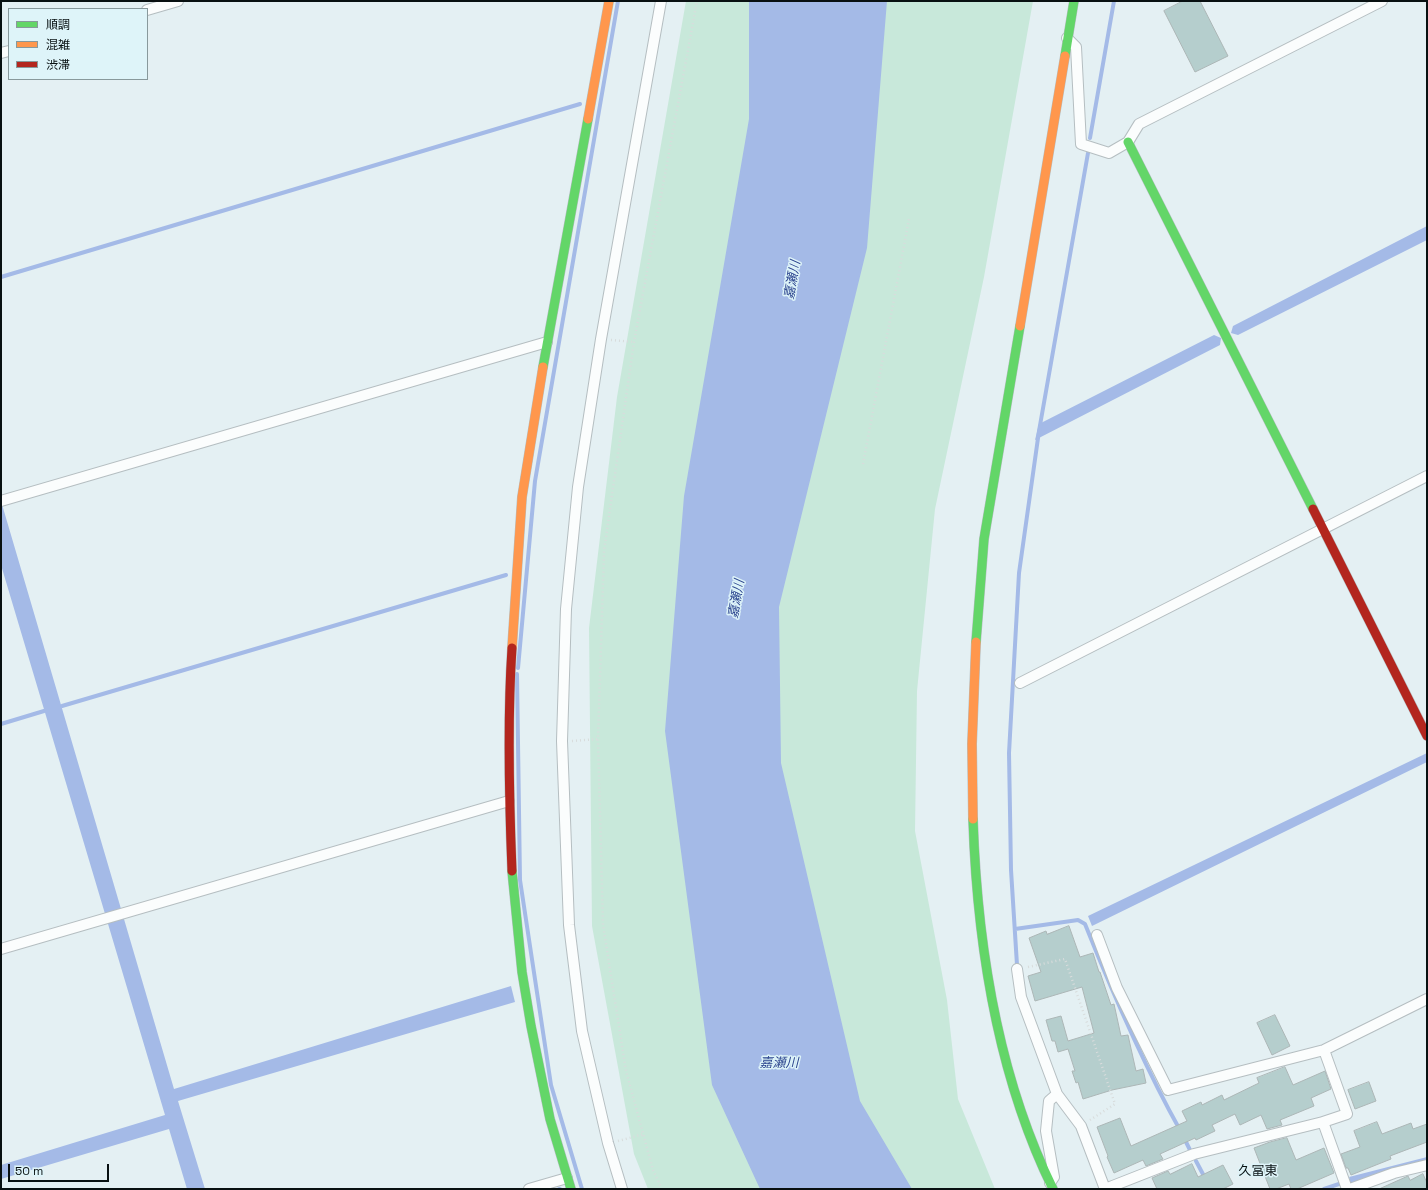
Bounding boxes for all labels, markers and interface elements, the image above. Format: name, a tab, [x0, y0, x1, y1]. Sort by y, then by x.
legend	[8, 8, 148, 80]
text: 順調	[46, 17, 70, 33]
text: 混雑	[46, 37, 70, 53]
text: 渋滞	[46, 57, 70, 73]
water label: 嘉瀬川	[782, 259, 804, 301]
water label: 嘉瀬川	[726, 578, 748, 620]
water label: 嘉瀬川	[760, 1055, 798, 1071]
scale bar	[10, 1156, 111, 1182]
text: 50 m	[15, 1163, 43, 1179]
district label: 久冨東	[1239, 1163, 1277, 1179]

